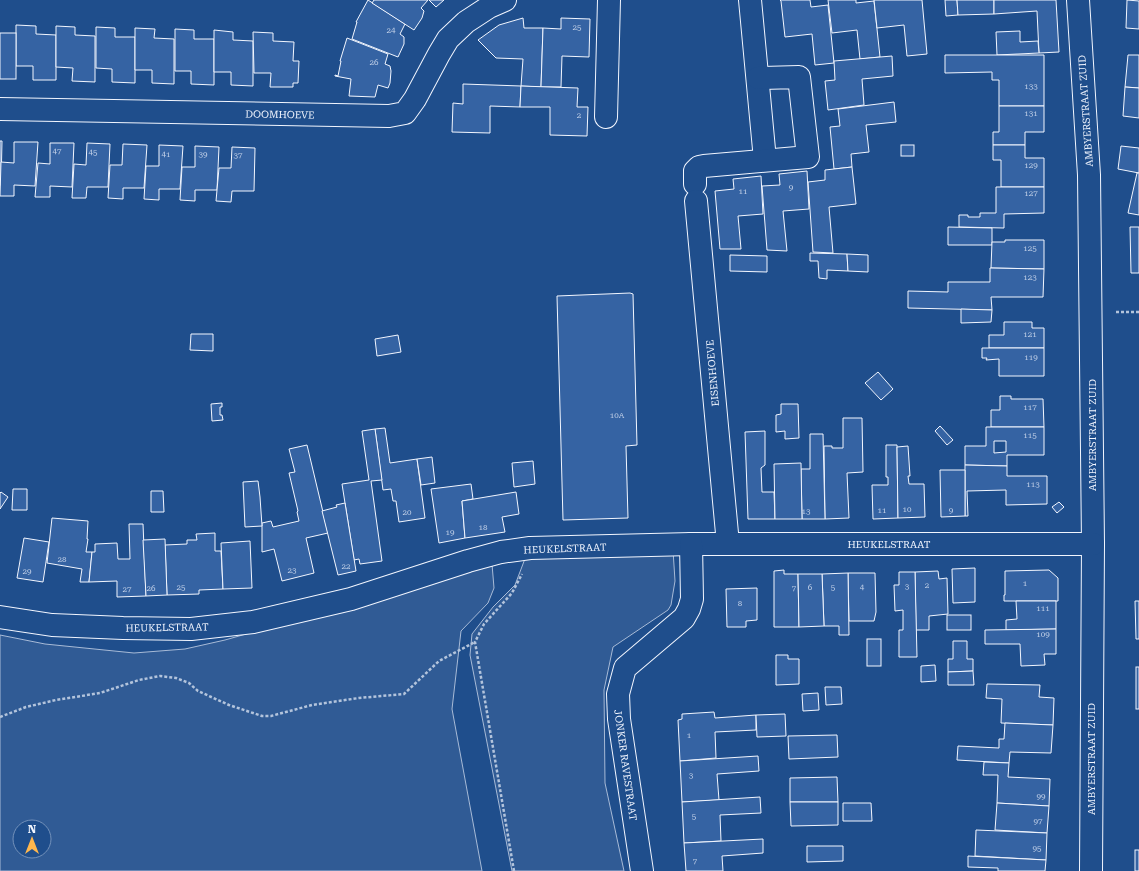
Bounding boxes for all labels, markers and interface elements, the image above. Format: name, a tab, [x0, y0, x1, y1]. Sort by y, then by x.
house number: 25	[573, 23, 582, 32]
house number: 24	[387, 26, 396, 35]
street label: AMBYERSTRAAT ZUID	[1076, 55, 1095, 167]
house number: 26	[370, 58, 379, 67]
house number: 133	[1024, 82, 1038, 91]
street label: DOOMHOEVE	[245, 108, 315, 121]
house number: 131	[1024, 109, 1038, 118]
house number: 2	[577, 111, 582, 120]
house number: 47	[53, 147, 62, 156]
house number: 45	[89, 148, 98, 157]
house number: 41	[162, 150, 171, 159]
house number: 39	[199, 150, 208, 159]
house number: 37	[234, 151, 243, 160]
house number: 129	[1024, 161, 1038, 170]
house number: 9	[789, 183, 794, 192]
house number: 11	[739, 187, 748, 196]
house number: 127	[1024, 189, 1038, 198]
house number: 125	[1023, 244, 1037, 253]
house number: 123	[1023, 273, 1037, 282]
house number: 121	[1023, 330, 1037, 339]
street label: EISENHOEVE	[704, 339, 721, 407]
house number: 119	[1024, 353, 1038, 362]
street label: AMBYERSTRAAT ZUID	[1087, 379, 1098, 491]
house number: 117	[1023, 403, 1037, 412]
house number: 10A	[610, 411, 625, 420]
house number: 115	[1023, 431, 1037, 440]
house number: 113	[1026, 480, 1040, 489]
house number: 10	[903, 505, 912, 514]
house number: 11	[878, 506, 887, 515]
house number: 9	[949, 506, 954, 515]
house number: 13	[802, 507, 811, 516]
house number: 20	[403, 508, 412, 517]
house number: 18	[479, 523, 488, 532]
house number: 19	[446, 528, 455, 537]
street label: HEUKELSTRAAT	[847, 539, 931, 550]
street label: HEUKELSTRAAT	[523, 542, 607, 555]
house number: 28	[58, 555, 67, 564]
house number: 22	[342, 562, 351, 571]
house number: 23	[288, 566, 297, 575]
house number: 29	[23, 567, 32, 576]
house number: 1	[1023, 579, 1028, 588]
house number: 2	[925, 581, 930, 590]
house number: 3	[905, 582, 910, 591]
house number: 25	[177, 583, 186, 592]
house number: 6	[808, 583, 813, 592]
house number: 5	[831, 583, 836, 592]
house number: 4	[860, 583, 865, 592]
house number: 26	[147, 584, 156, 593]
house number: 7	[792, 584, 797, 593]
house number: 27	[123, 585, 132, 594]
house number: 8	[738, 599, 743, 608]
house number: 111	[1036, 604, 1050, 613]
street label: HEUKELSTRAAT	[125, 621, 209, 634]
house number: 109	[1036, 630, 1050, 639]
street label: AMBYERSTRAAT ZUID	[1086, 703, 1097, 815]
street label: JONKER RAVESTRAAT	[612, 709, 639, 822]
house number: 1	[687, 731, 692, 740]
house number: 3	[689, 771, 694, 780]
house number: 99	[1037, 792, 1046, 801]
house number: 5	[692, 812, 697, 821]
house number: 97	[1034, 817, 1043, 826]
north arrow	[12, 819, 52, 859]
text: N	[28, 823, 37, 836]
house number: 95	[1033, 844, 1042, 853]
house number: 7	[693, 857, 698, 866]

